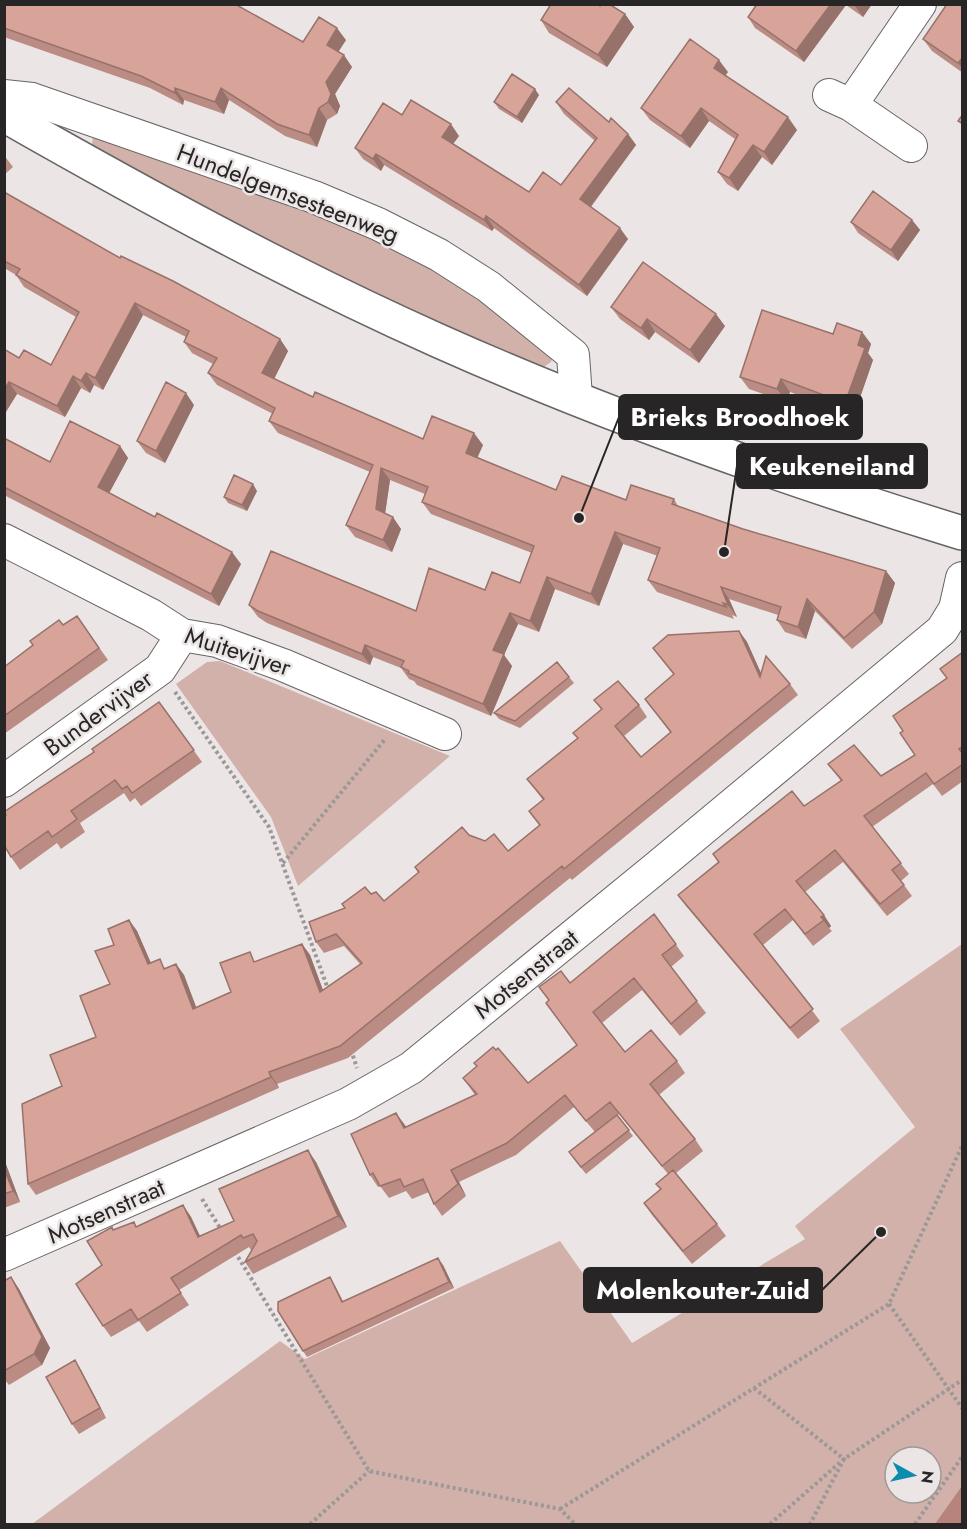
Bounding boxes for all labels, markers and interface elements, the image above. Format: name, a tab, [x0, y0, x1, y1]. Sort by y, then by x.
street label: Hundelgemsesteenweg	[172, 134, 404, 252]
callout: Brieks Broodhoek	[619, 395, 862, 439]
text: Brieks Broodhoek	[631, 398, 850, 436]
callout: Keukeneiland	[737, 444, 927, 488]
text: Keukeneiland	[749, 447, 915, 485]
street label: Muitevijver	[180, 617, 296, 685]
street label: Bundervijver	[36, 661, 160, 765]
street label: Motsenstraat	[466, 921, 586, 1027]
street label: Motsenstraat	[42, 1169, 171, 1253]
callout: Molenkouter-Zuid	[584, 1268, 822, 1312]
text: Molenkouter-Zuid	[596, 1271, 810, 1309]
north arrow	[883, 1445, 943, 1505]
text: N	[915, 1469, 940, 1485]

